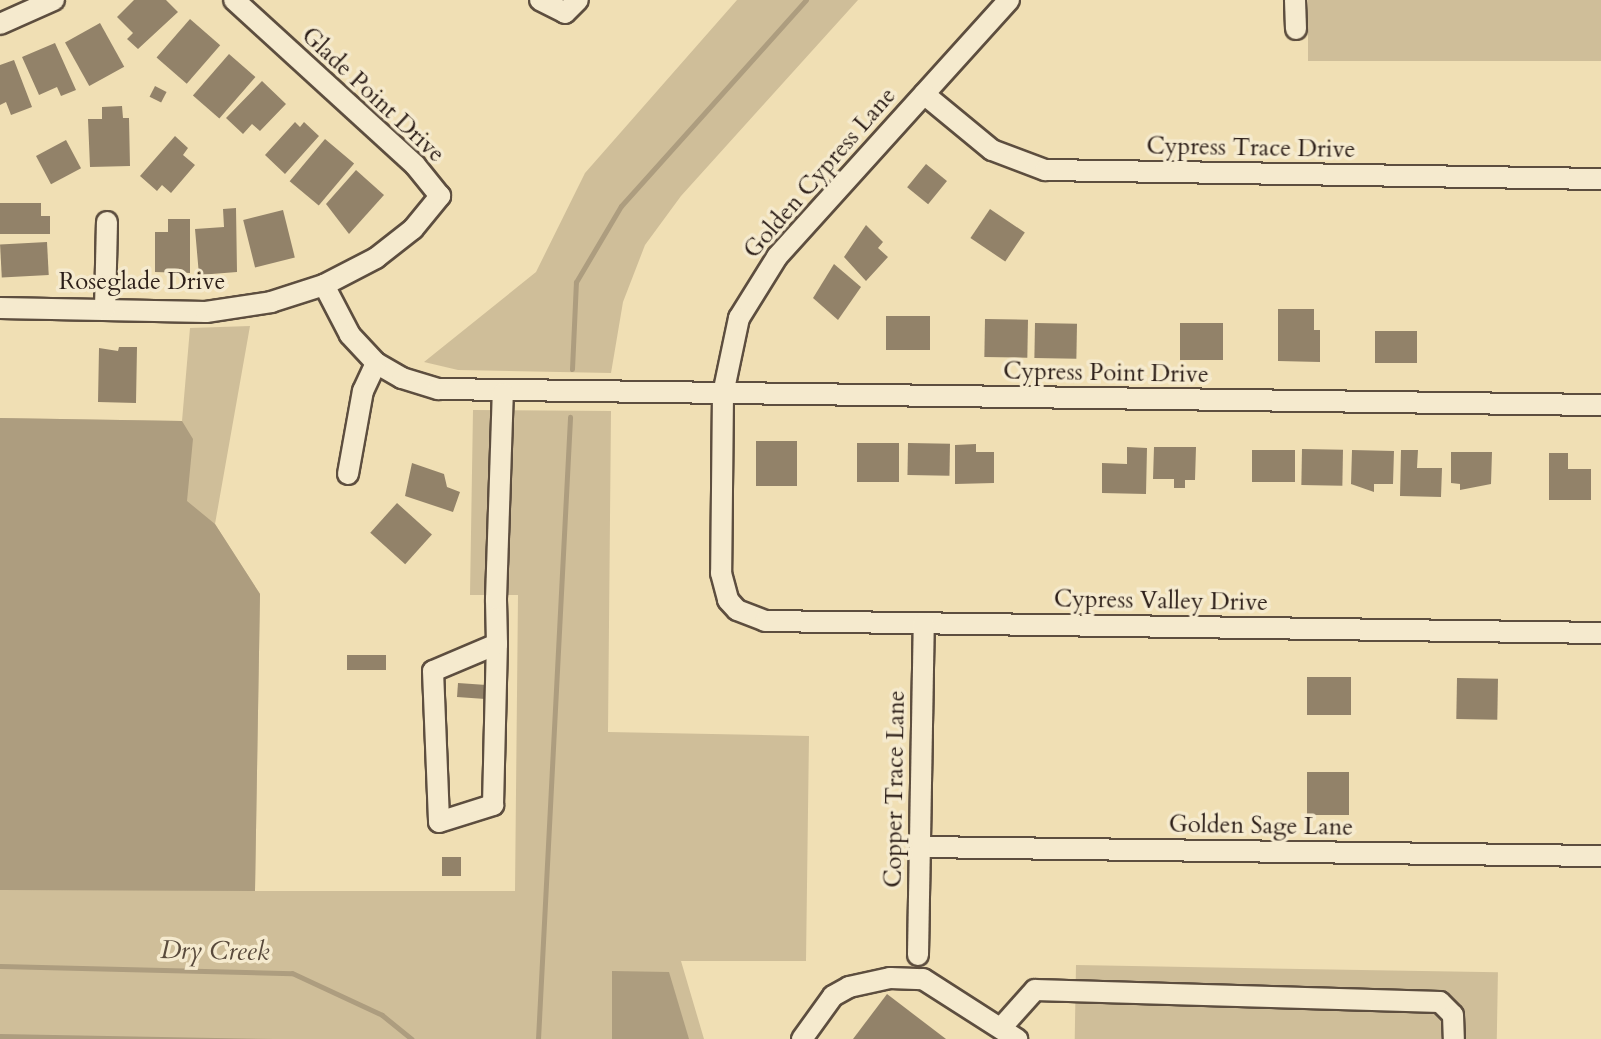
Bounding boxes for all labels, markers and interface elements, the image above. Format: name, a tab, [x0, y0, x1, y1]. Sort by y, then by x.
street label: Glade Point Drive	[295, 21, 451, 169]
street label: Golden Cypress Lane	[738, 82, 902, 264]
street label: Cypress Trace Drive	[1146, 132, 1356, 164]
street label: Roseglade Drive	[59, 268, 225, 296]
street label: Cypress Point Drive	[1003, 357, 1209, 389]
street label: Cypress Valley Drive	[1054, 585, 1268, 617]
street label: Copper Trace Lane	[879, 690, 911, 888]
street label: Golden Sage Lane	[1169, 810, 1353, 842]
water label: Dry Creek	[160, 934, 270, 968]

